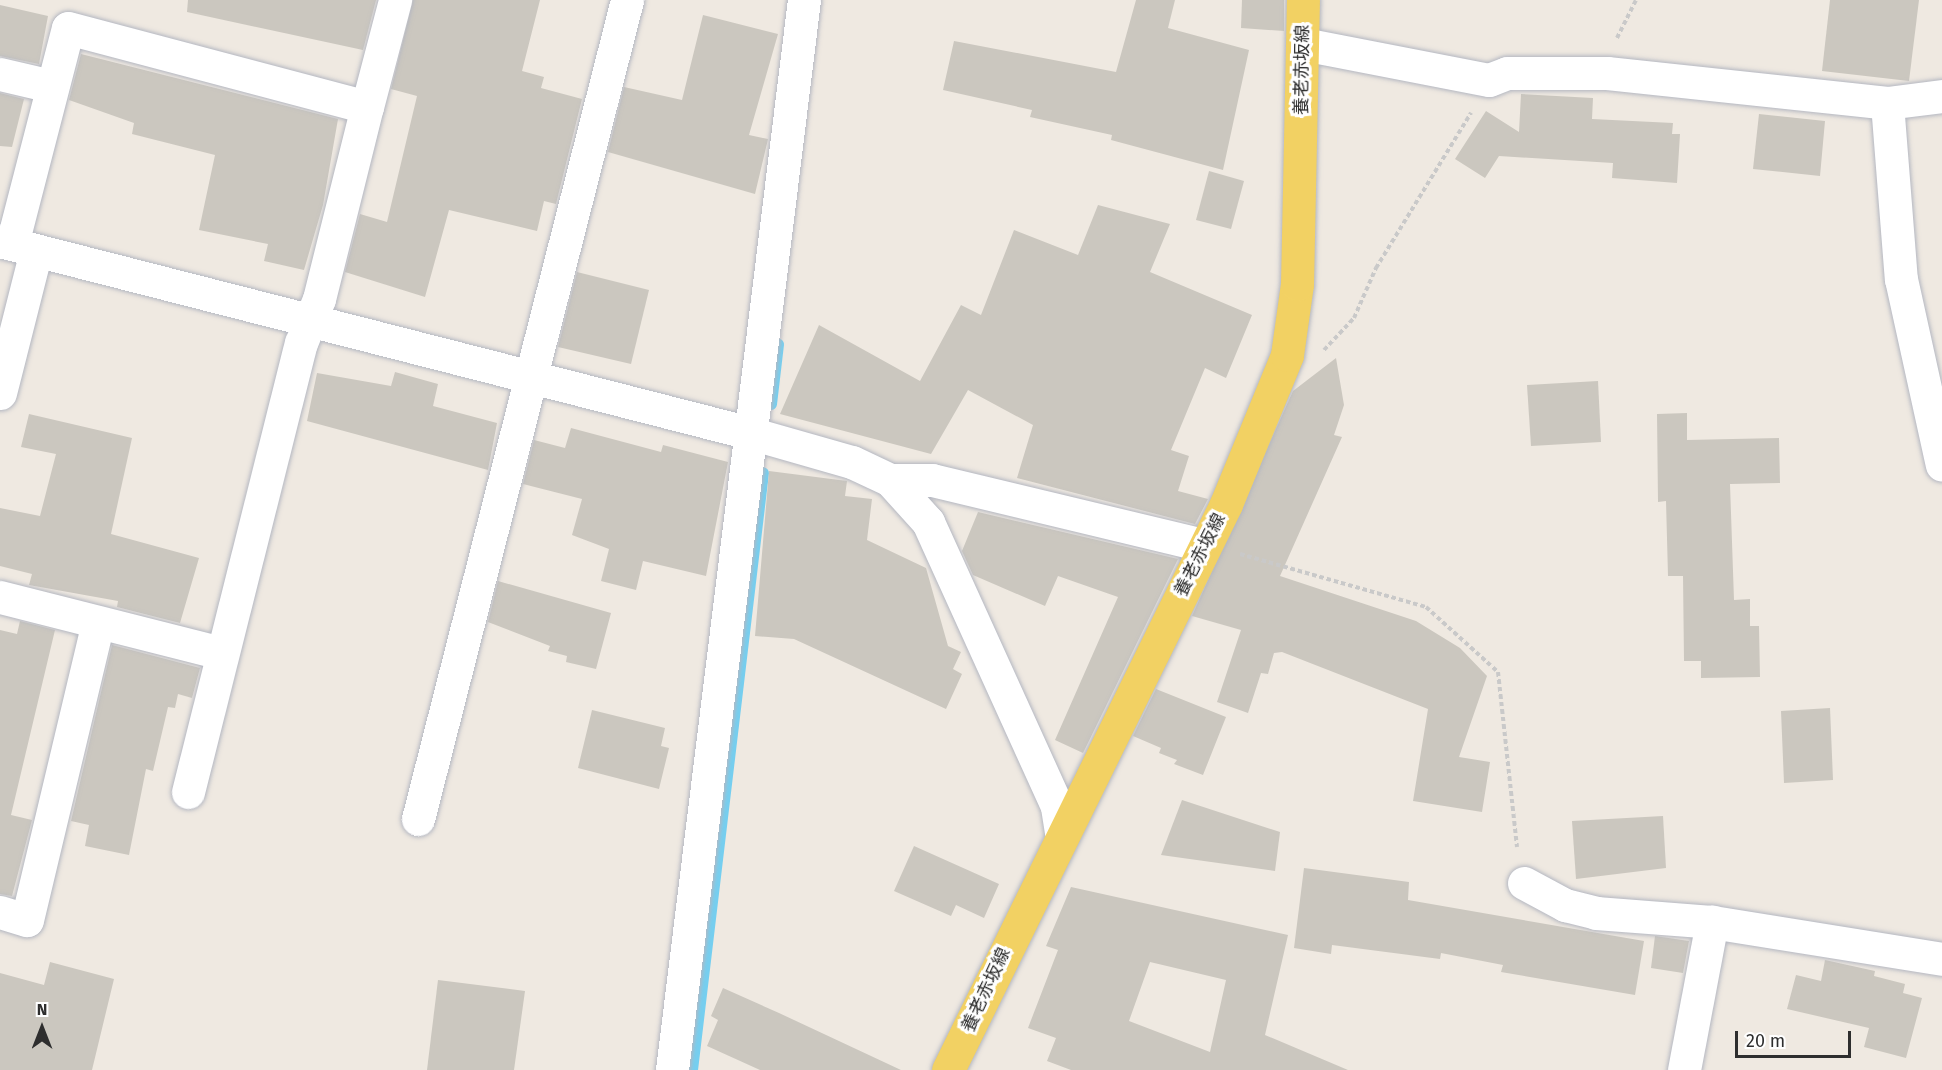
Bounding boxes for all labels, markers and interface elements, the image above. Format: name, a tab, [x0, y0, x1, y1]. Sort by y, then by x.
street label: 養老赤坂線	[1290, 25, 1314, 115]
street label: 養老赤坂線	[1170, 510, 1230, 600]
street label: 養老赤坂線	[957, 945, 1015, 1035]
north arrow	[12, 998, 72, 1058]
text: N	[37, 1000, 47, 1019]
scale bar	[1738, 1019, 1854, 1057]
text: 20 m	[1746, 1030, 1785, 1052]

